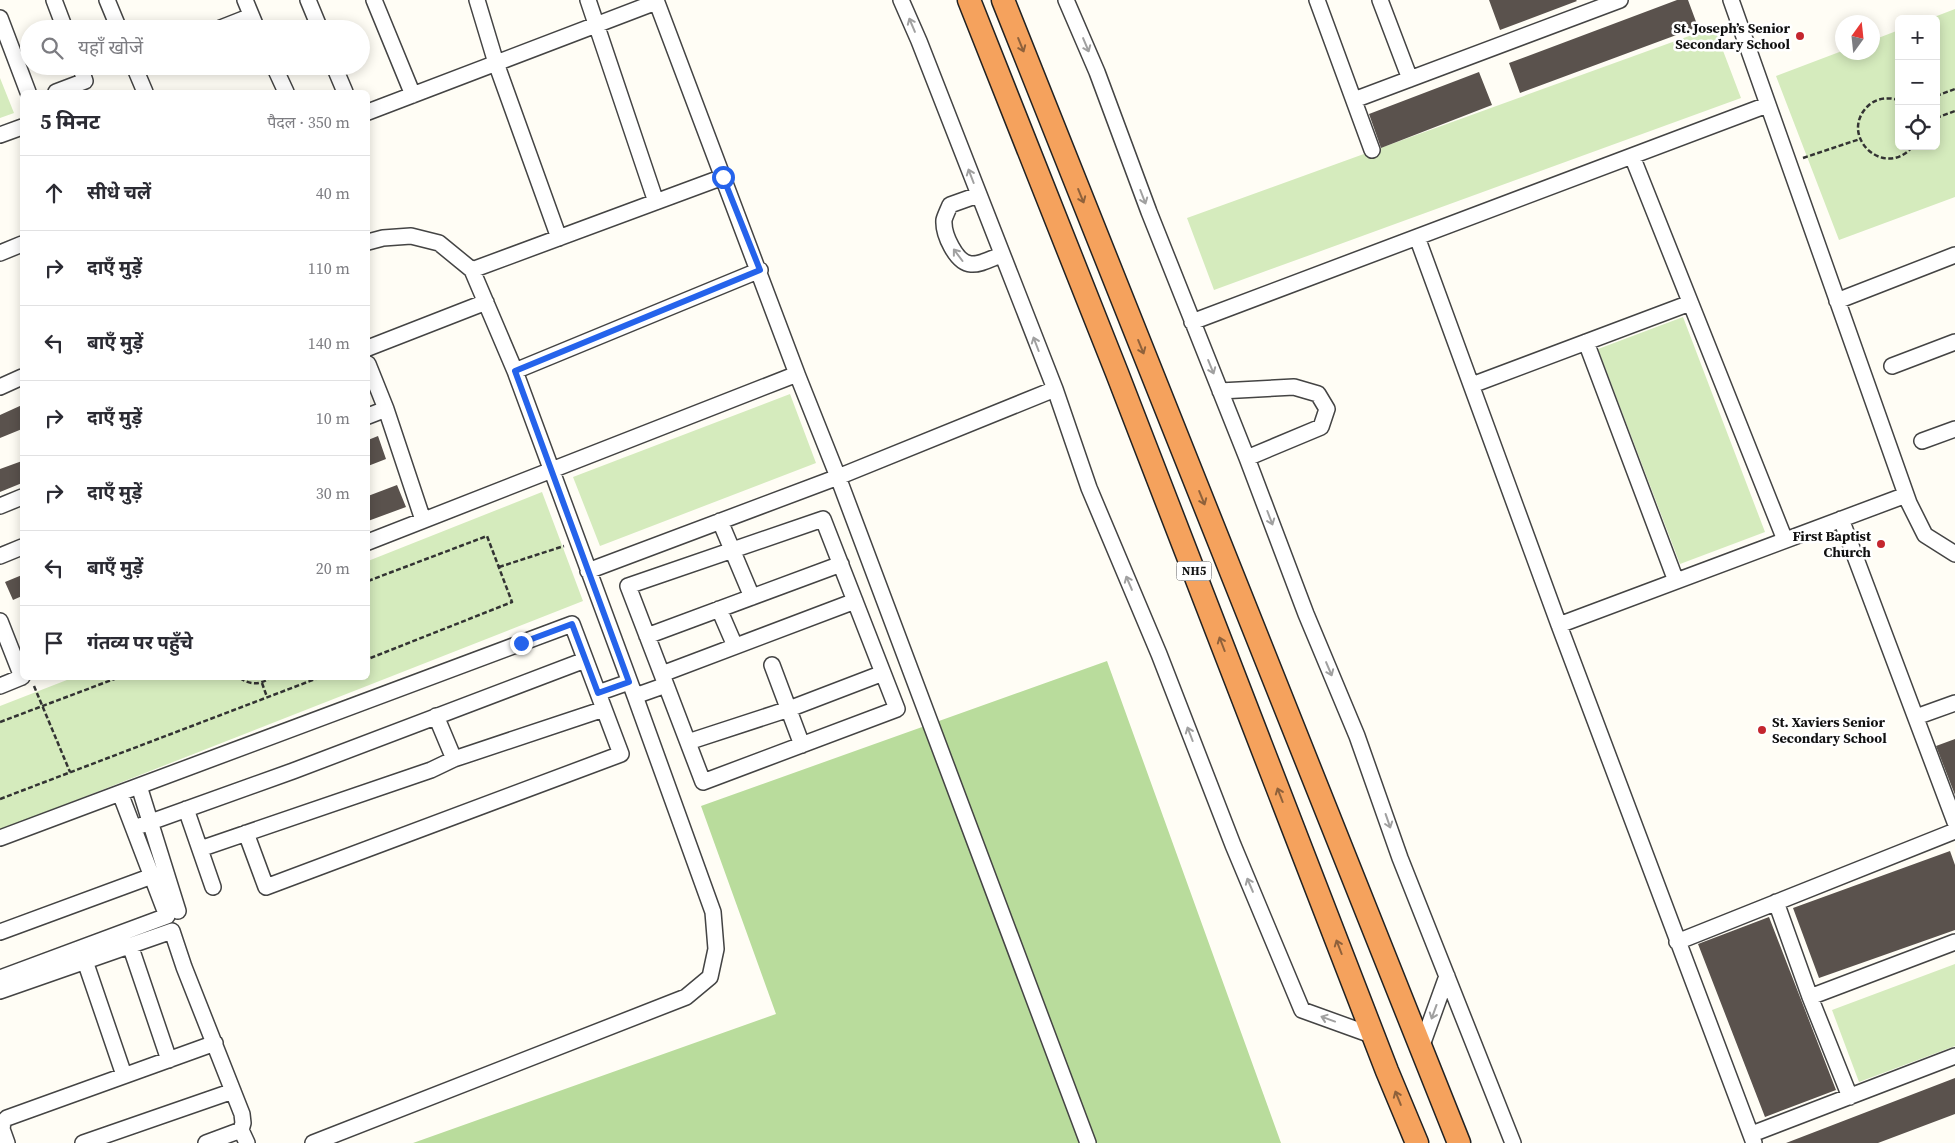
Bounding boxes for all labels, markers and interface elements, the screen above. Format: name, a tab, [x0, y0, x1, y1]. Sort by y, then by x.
north arrow	[1835, 15, 1880, 60]
map controls	[1895, 15, 1940, 150]
button: +	[1895, 15, 1940, 60]
one-way arrow	[906, 18, 916, 33]
place label: St. Joseph’s Senior Secondary School	[1673, 18, 1790, 54]
search box	[20, 20, 370, 75]
marker: St. Joseph’s Senior Secondary School	[1794, 30, 1806, 42]
icon: search	[38, 34, 66, 62]
text: यहाँ खोजें	[78, 34, 143, 60]
one-way arrow	[1017, 37, 1027, 52]
one-way arrow	[1081, 37, 1091, 52]
button: −	[1895, 60, 1940, 105]
button: locate	[1895, 105, 1940, 150]
text: 5 मिनट	[40, 107, 100, 136]
text: पैदल · 350 m	[267, 111, 350, 133]
route start	[712, 166, 735, 189]
one-way arrow	[966, 169, 975, 184]
icon: ahead	[40, 179, 68, 207]
text: सीधे चलें	[87, 179, 151, 205]
text: 40 m	[316, 182, 350, 204]
one-way arrow	[1077, 188, 1087, 203]
one-way arrow	[1139, 189, 1148, 204]
one-way arrow	[953, 249, 964, 262]
icon: right	[40, 254, 68, 282]
text: दाएँ मुड़ें	[87, 254, 142, 280]
text: 110 m	[308, 257, 350, 279]
icon: left	[40, 329, 68, 357]
text: बाएँ मुड़ें	[87, 329, 143, 355]
text: 140 m	[308, 332, 350, 354]
one-way arrow	[1031, 337, 1040, 352]
one-way arrow	[1137, 339, 1147, 354]
one-way arrow	[1207, 359, 1216, 374]
icon: right	[40, 404, 68, 432]
text: दाएँ मुड़ें	[87, 404, 142, 430]
text: 10 m	[316, 407, 350, 429]
icon: right	[40, 479, 68, 507]
text: दाएँ मुड़ें	[87, 479, 142, 505]
text: 30 m	[316, 482, 350, 504]
one-way arrow	[1197, 490, 1207, 505]
one-way arrow	[1266, 510, 1275, 525]
place label: First Baptist Church	[1792, 526, 1872, 562]
marker: First Baptist Church	[1875, 538, 1887, 550]
icon: left	[40, 554, 68, 582]
text: बाएँ मुड़ें	[87, 554, 143, 580]
text: 20 m	[316, 557, 350, 579]
road number: NH5	[1176, 562, 1212, 580]
one-way arrow	[1124, 576, 1133, 591]
icon: arrive	[40, 629, 68, 657]
text: गंतव्य पर पहुँचे	[87, 629, 193, 655]
route end	[510, 632, 533, 655]
one-way arrow	[1216, 636, 1225, 651]
one-way arrow	[1324, 661, 1334, 676]
place label: St. Xaviers Senior Secondary School	[1772, 712, 1887, 748]
marker: St. Xaviers Senior Secondary School	[1756, 724, 1768, 736]
one-way arrow	[1185, 727, 1194, 742]
one-way arrow	[1275, 788, 1284, 803]
one-way arrow	[1383, 812, 1393, 828]
one-way arrow	[1244, 878, 1254, 893]
one-way arrow	[1334, 940, 1343, 955]
one-way arrow	[1429, 1004, 1438, 1019]
one-way arrow	[1321, 1014, 1336, 1023]
one-way arrow	[1393, 1091, 1403, 1106]

